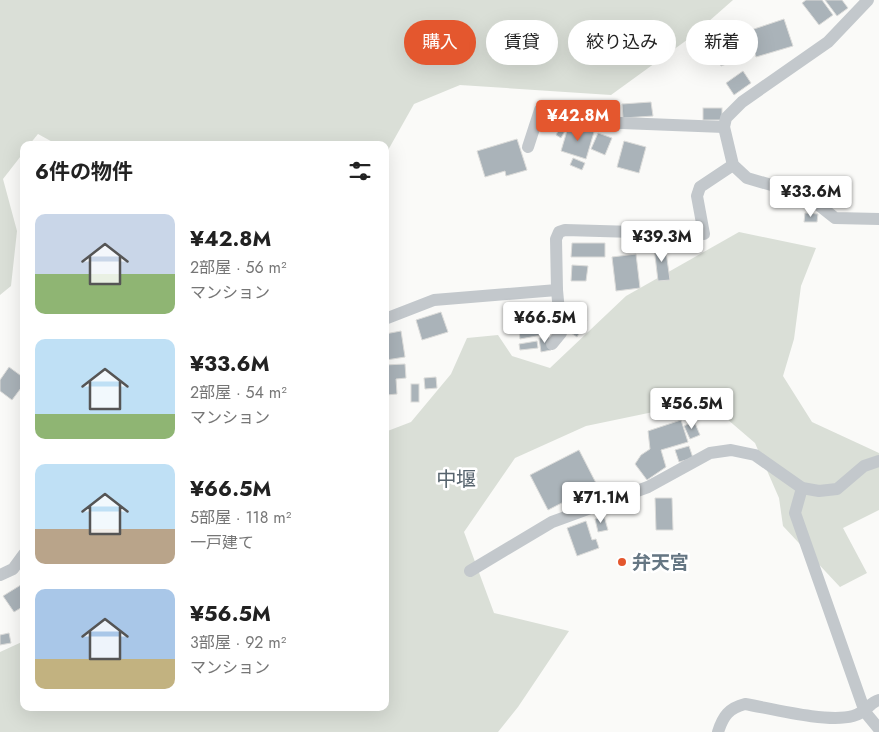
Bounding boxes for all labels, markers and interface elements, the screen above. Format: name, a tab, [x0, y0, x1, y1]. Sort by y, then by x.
chip: 購入	[404, 20, 476, 65]
chip: 賃貸	[486, 20, 558, 65]
chip: 絞り込み	[568, 20, 676, 65]
chip: 新着	[686, 20, 758, 65]
pin: ¥42.8M	[537, 100, 619, 142]
text: ¥42.8M	[547, 104, 609, 127]
text: 6件の物件	[35, 157, 133, 187]
icon: filters	[346, 157, 374, 185]
pin: ¥33.6M	[770, 176, 852, 218]
text: ¥33.6M	[781, 180, 841, 203]
pin: ¥39.3M	[621, 220, 703, 263]
text: ¥42.8M	[190, 224, 271, 254]
text: ¥39.3M	[632, 225, 692, 248]
icon: home	[75, 234, 135, 294]
text: 2部屋 · 56 m²	[190, 256, 287, 279]
text: マンション	[190, 281, 270, 304]
pin: ¥66.5M	[504, 302, 586, 344]
text: ¥66.5M	[514, 306, 576, 329]
text: ¥33.6M	[190, 349, 269, 379]
icon: home	[75, 359, 135, 419]
text: 2部屋 · 54 m²	[190, 381, 287, 404]
pin: ¥56.5M	[651, 388, 733, 430]
text: ¥56.5M	[661, 392, 723, 415]
text: マンション	[190, 406, 270, 429]
district label: 中堰	[436, 465, 476, 494]
text: ¥66.5M	[190, 474, 271, 504]
pin: ¥71.1M	[560, 482, 642, 524]
icon: home	[75, 484, 135, 544]
text: ¥71.1M	[573, 486, 629, 509]
text: 5部屋 · 118 m²	[190, 506, 291, 529]
text: 一戸建て	[190, 531, 254, 554]
place label: 弁天宮	[632, 549, 689, 576]
marker: 弁天宮	[616, 556, 628, 568]
text: ¥56.5M	[190, 599, 271, 629]
icon: home	[75, 609, 135, 669]
text: 3部屋 · 92 m²	[190, 631, 286, 654]
text: マンション	[190, 656, 270, 679]

